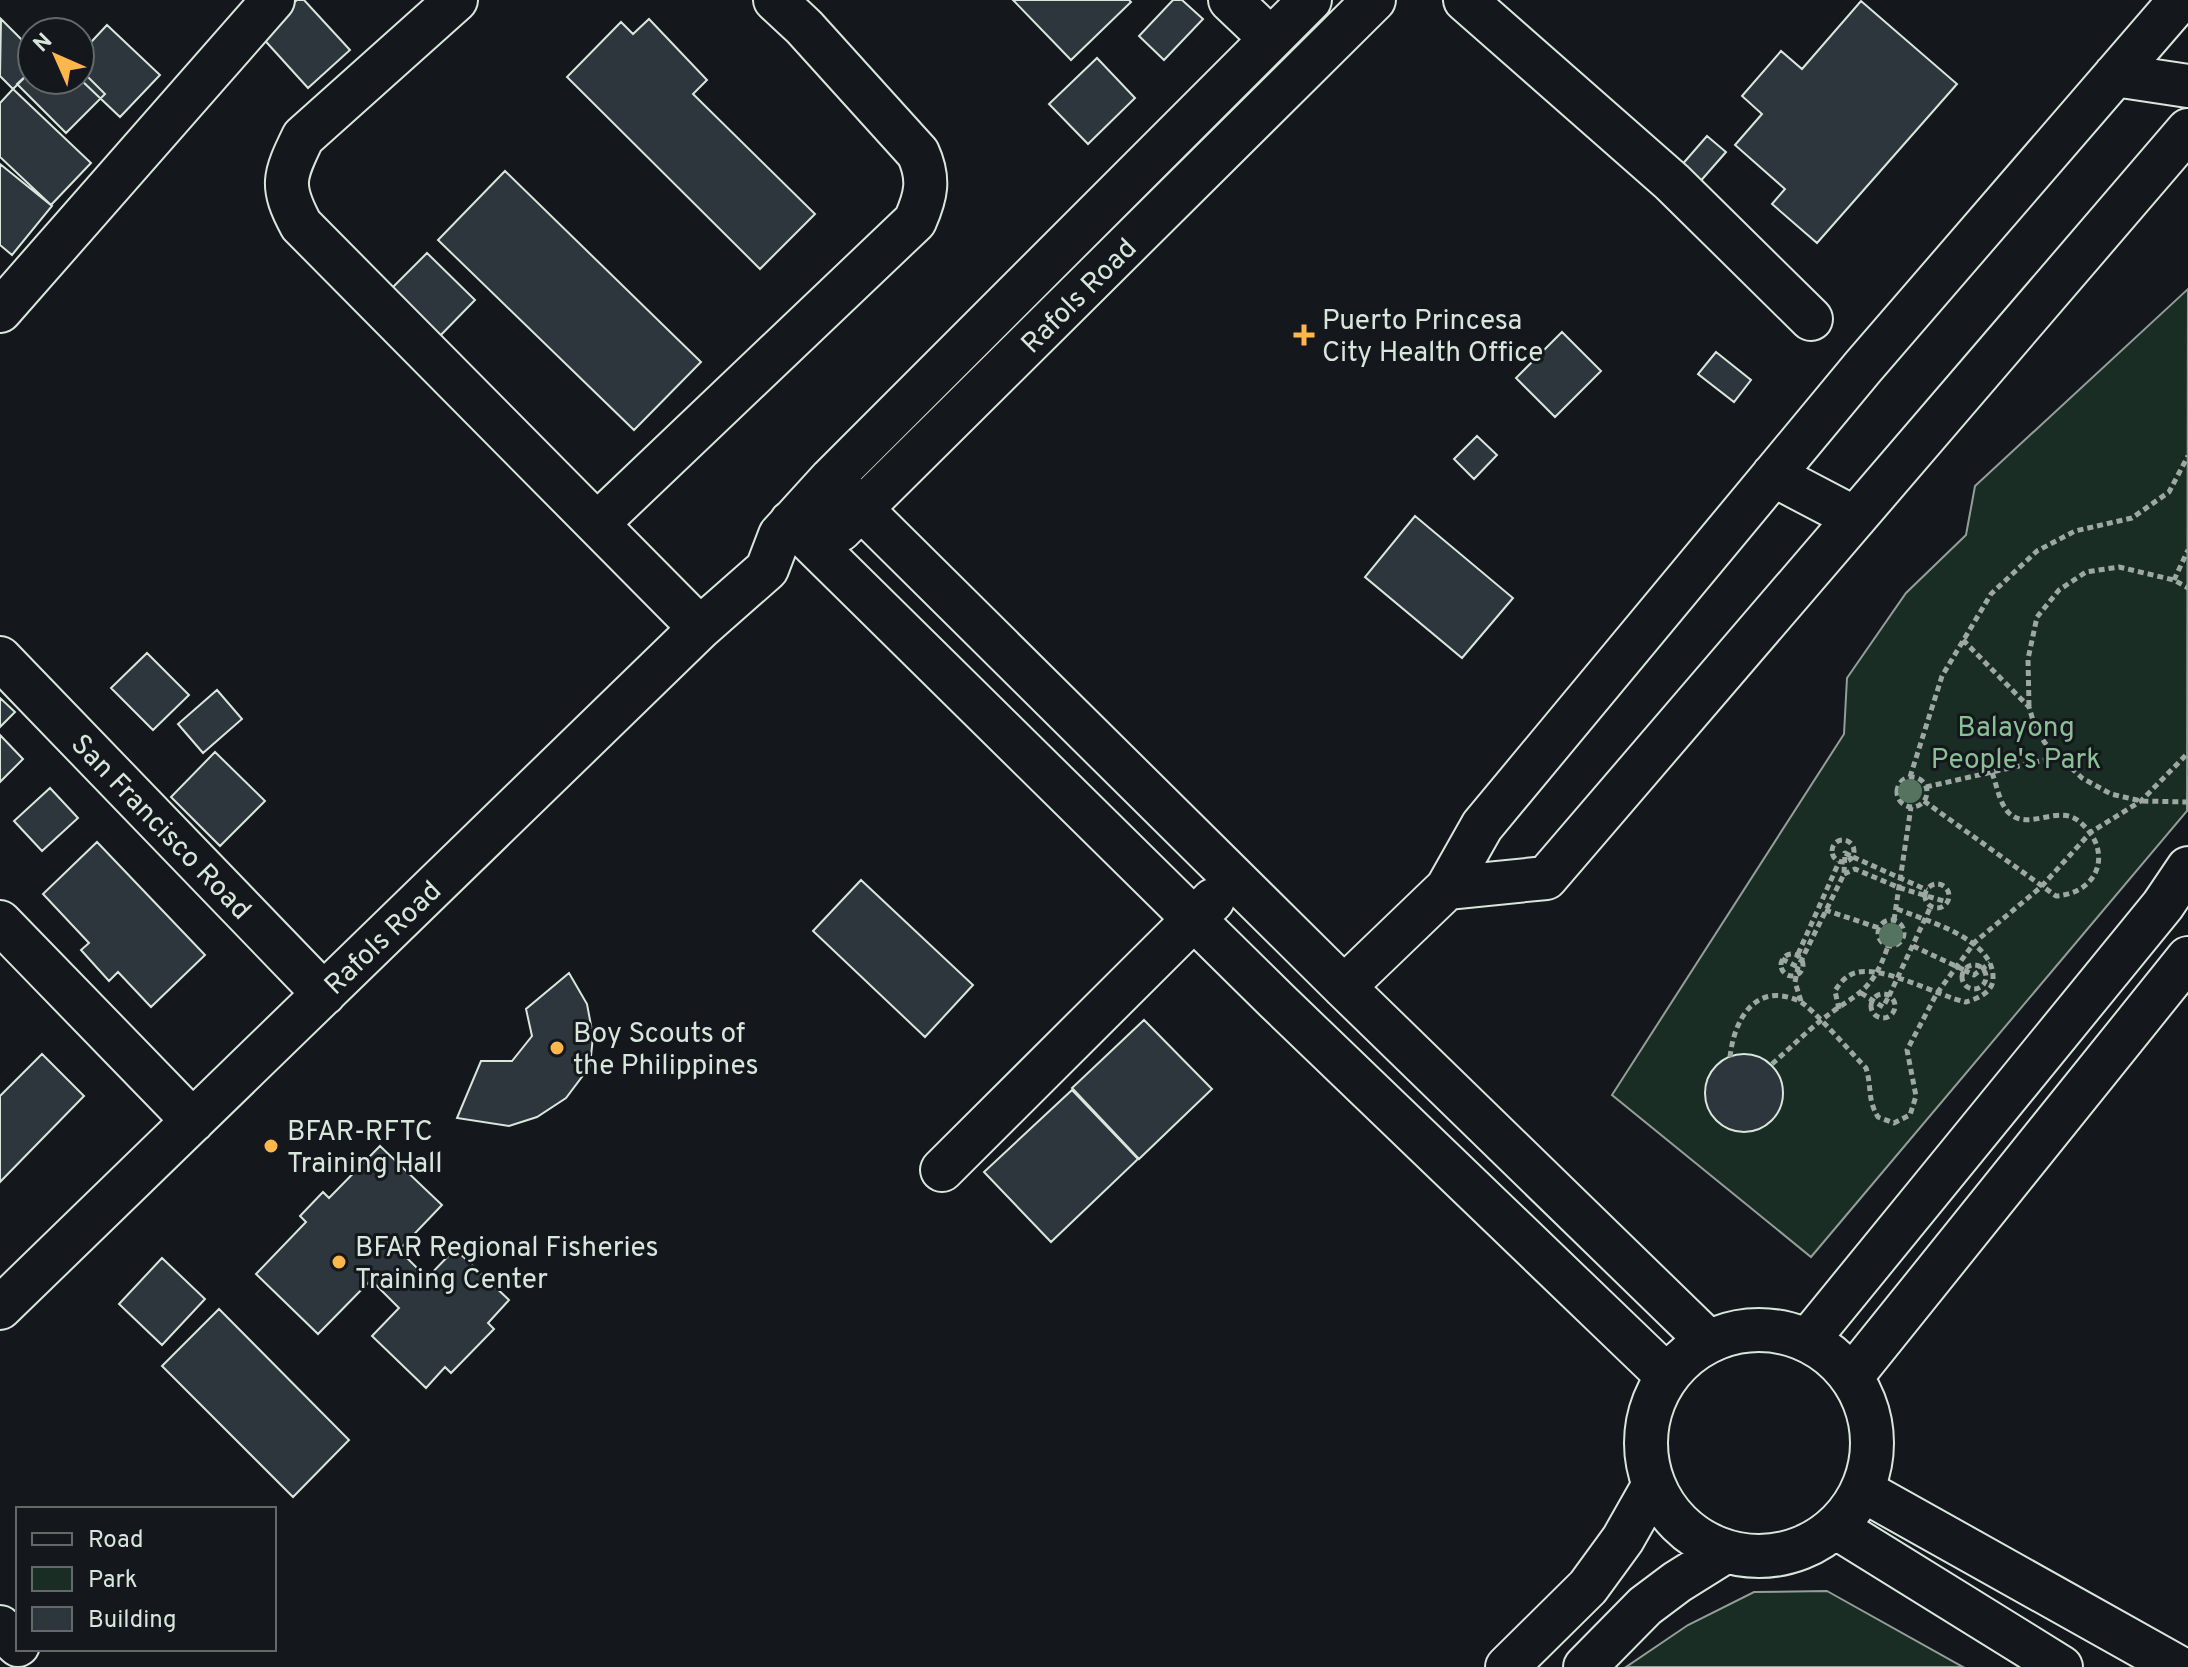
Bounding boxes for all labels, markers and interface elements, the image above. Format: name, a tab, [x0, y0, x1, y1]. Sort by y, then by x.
north arrow	[16, 16, 96, 96]
text: N	[28, 28, 59, 59]
street label: Rafols Road	[1015, 232, 1146, 363]
place label: Puerto Princesa City Health Office	[1322, 304, 1543, 372]
marker: Puerto Princesa City Health Office	[1293, 324, 1315, 346]
park label: Balayong People's Park	[1931, 711, 2101, 779]
street label: San Francisco Road	[62, 728, 258, 929]
street label: Rafols Road	[318, 874, 450, 1004]
place label: Boy Scouts of the Philippines	[573, 1017, 759, 1085]
marker: Boy Scouts of the Philippines	[548, 1039, 566, 1057]
place label: BFAR-RFTC Training Hall	[287, 1115, 443, 1183]
marker: BFAR-RFTC Training Hall	[262, 1137, 280, 1155]
place label: BFAR Regional Fisheries Training Center	[355, 1231, 659, 1299]
marker: BFAR Regional Fisheries Training Center	[330, 1253, 348, 1271]
legend	[16, 1507, 276, 1651]
text: Road	[88, 1526, 144, 1556]
text: Park	[88, 1566, 138, 1596]
text: Building	[88, 1606, 177, 1636]

